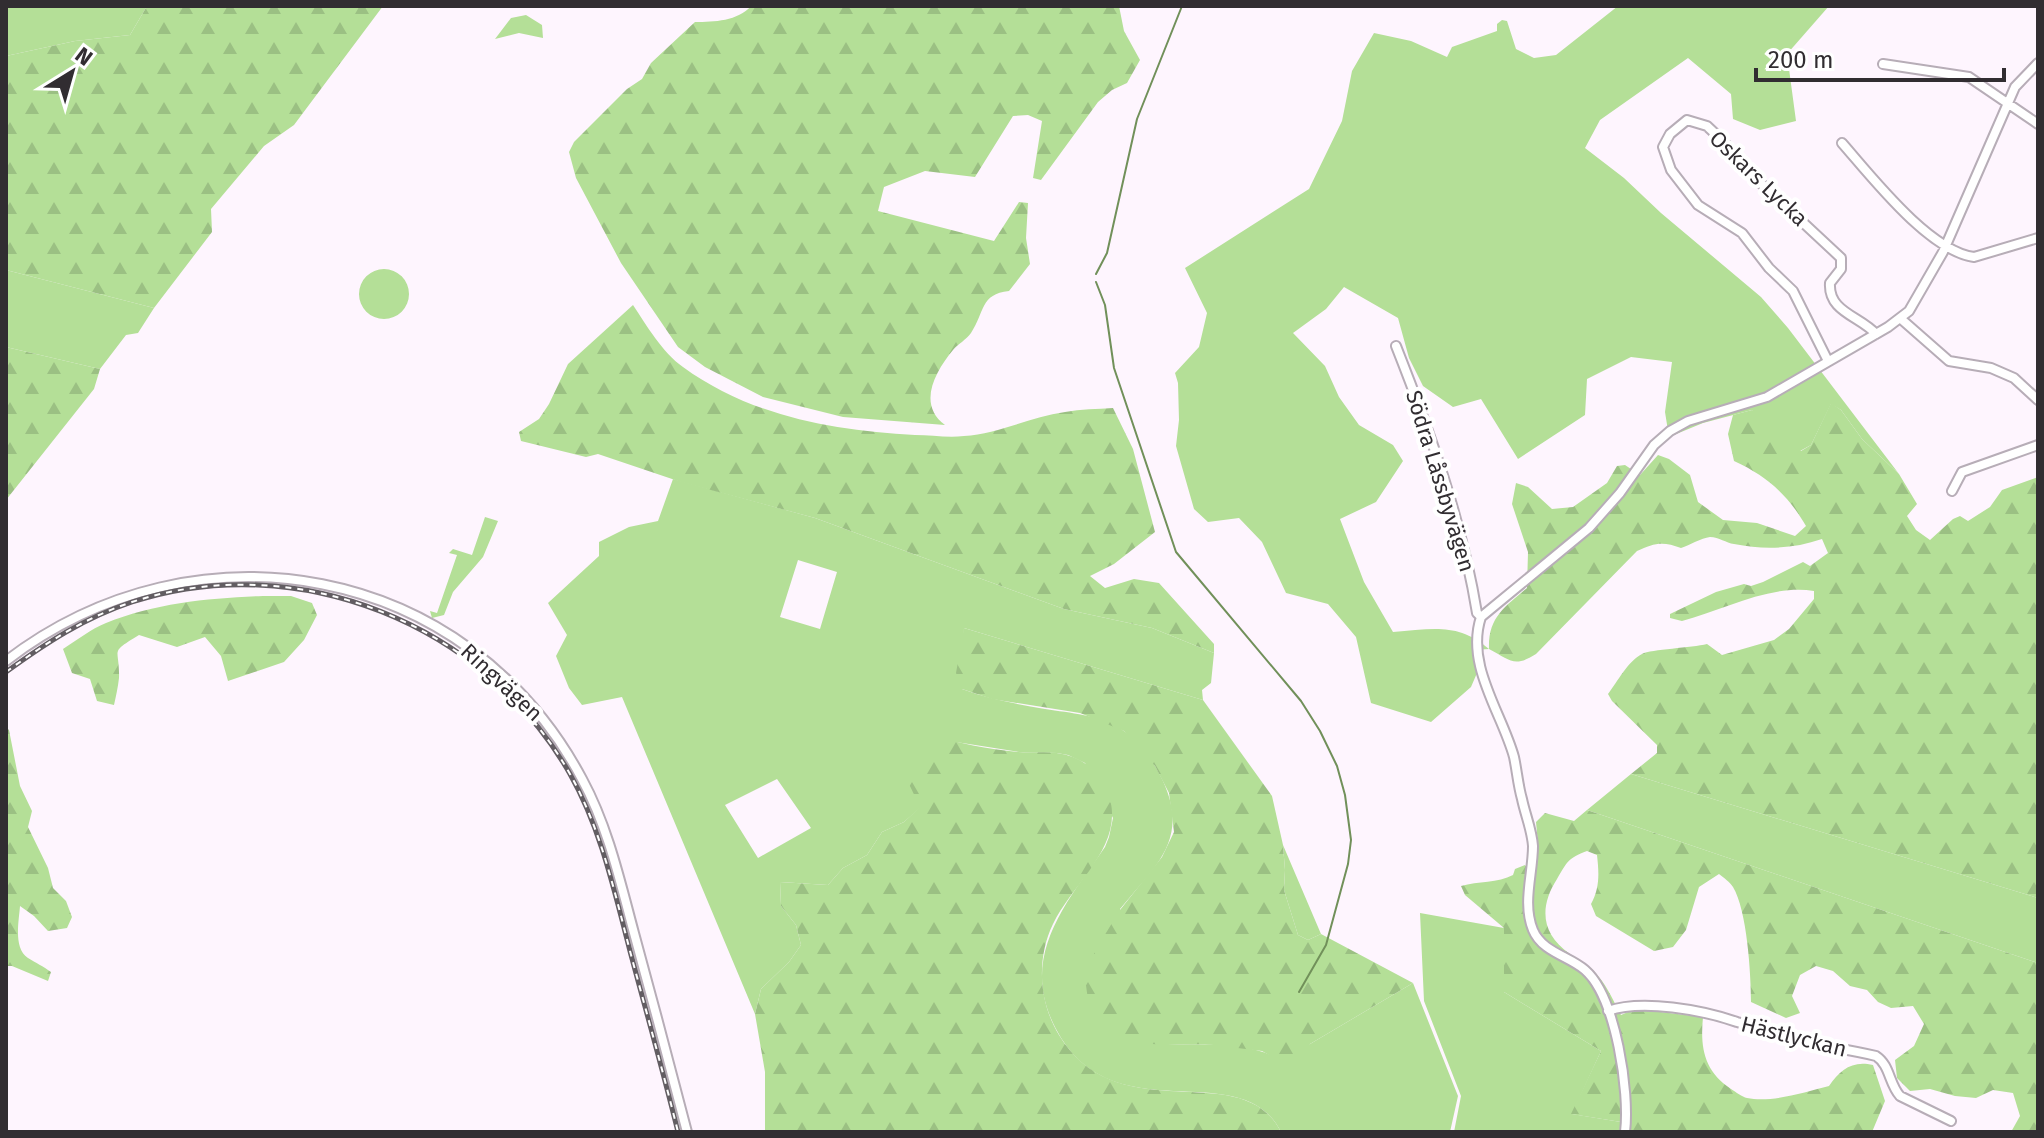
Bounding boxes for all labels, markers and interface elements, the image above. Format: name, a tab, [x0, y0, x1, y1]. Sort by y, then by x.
north arrow	[32, 32, 112, 112]
scale bar	[1756, 32, 2004, 82]
text: N	[70, 41, 98, 72]
text: 200 m	[1768, 46, 1834, 74]
street label: Oskars Lycka	[1704, 125, 1813, 232]
street label: Södra Låssbyvägen	[1400, 387, 1481, 575]
street label: Ringvägen	[455, 638, 548, 727]
street label: Hästlyckan	[1738, 1010, 1850, 1063]

